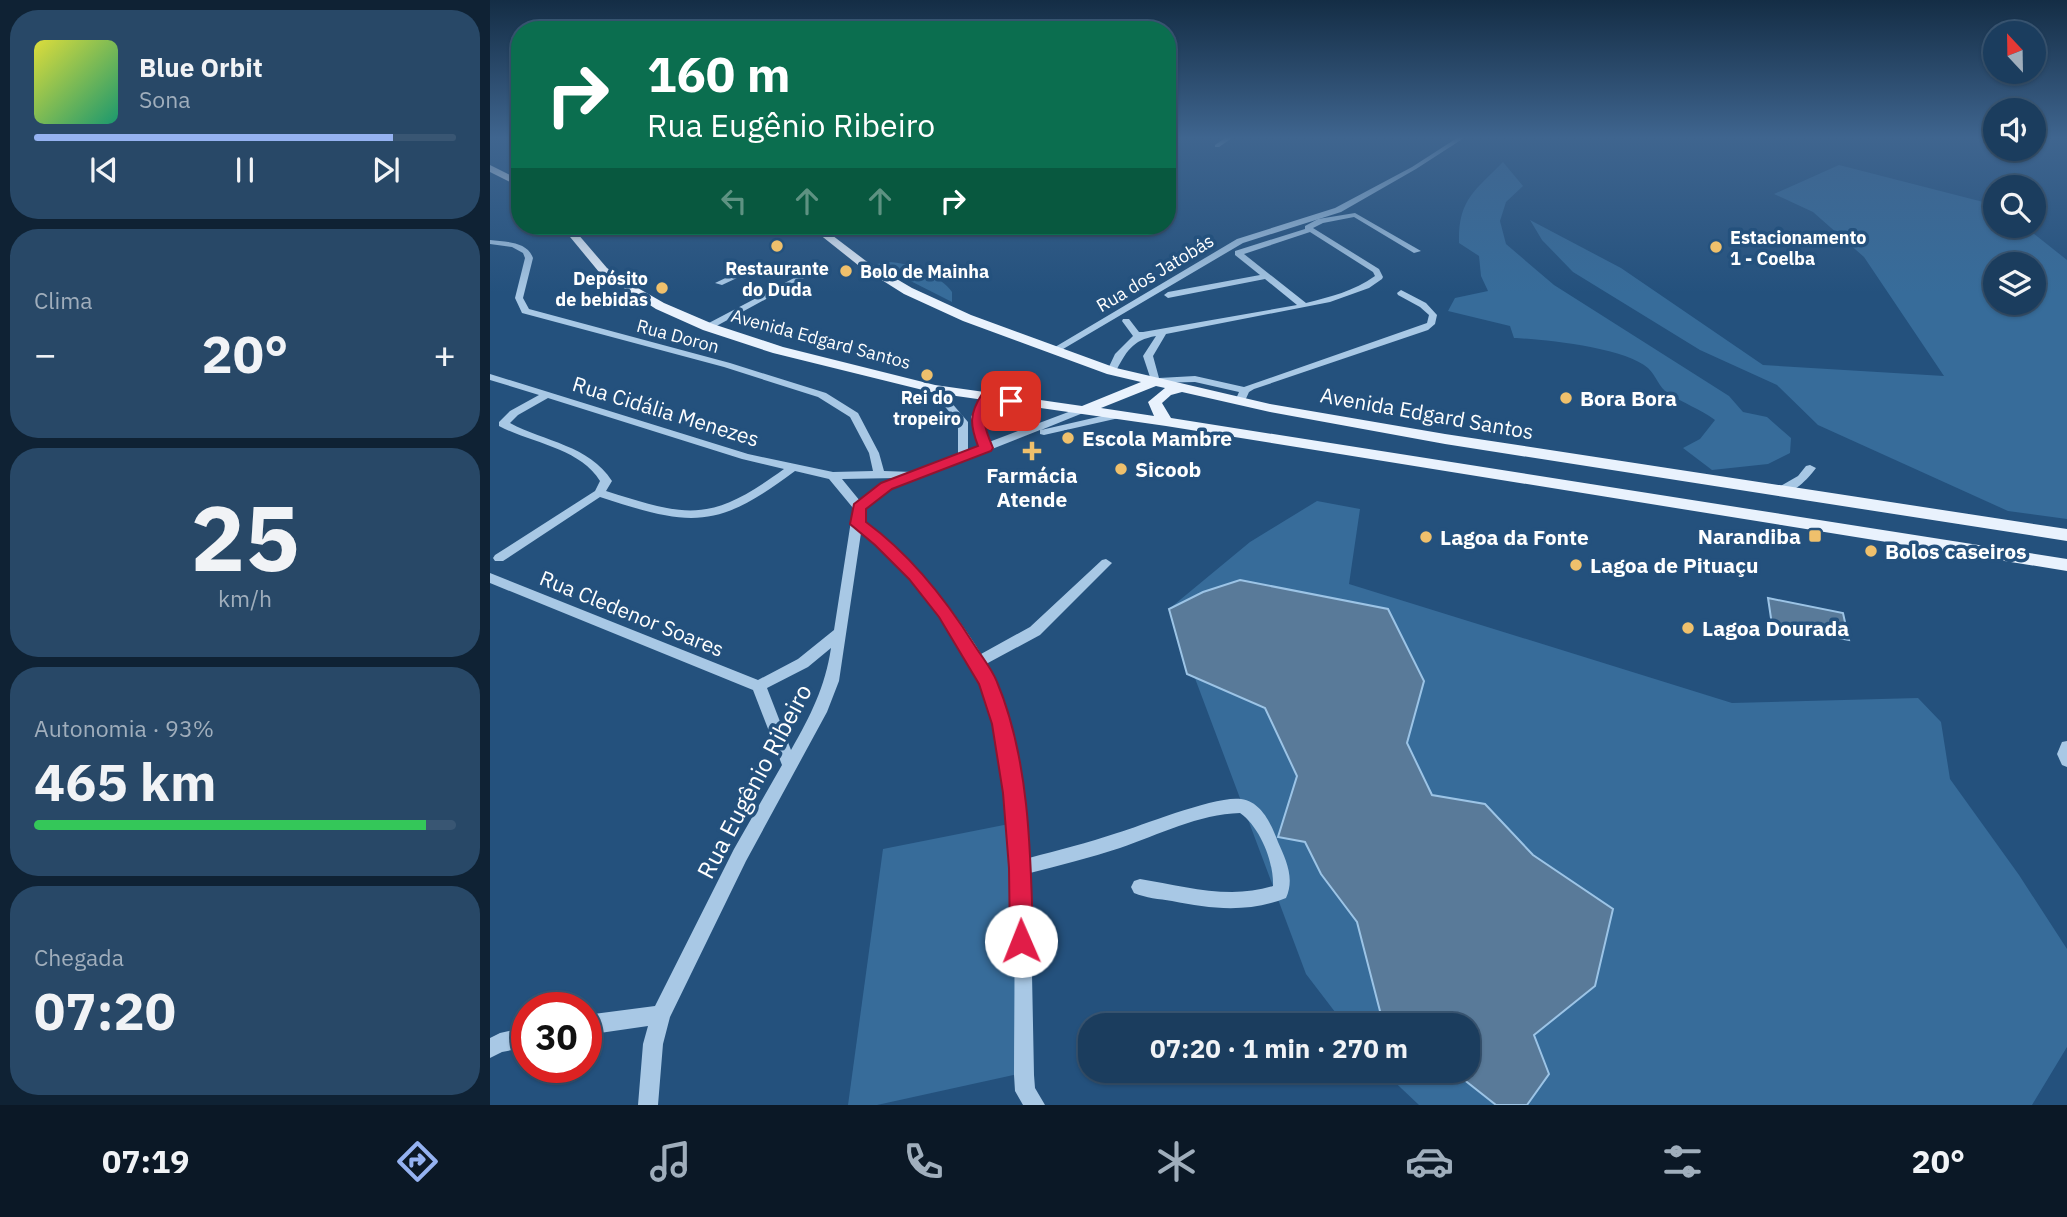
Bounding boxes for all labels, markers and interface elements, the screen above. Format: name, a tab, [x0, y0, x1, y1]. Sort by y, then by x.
north arrow	[1983, 21, 2046, 84]
map controls	[1983, 21, 2046, 315]
text: 160 m	[647, 42, 791, 105]
icon: right	[532, 49, 623, 140]
text: Blue Orbit	[139, 50, 263, 84]
text: Sona	[139, 84, 191, 114]
button: sound	[1983, 98, 2046, 161]
text: Rua Eugênio Ribeiro	[647, 104, 935, 146]
icon: previous	[85, 151, 123, 189]
icon: pause	[226, 151, 264, 189]
icon: next	[367, 151, 405, 189]
button: search	[1983, 175, 2046, 238]
icon: left	[715, 182, 753, 220]
icon: ahead	[788, 182, 826, 220]
icon: ahead	[861, 182, 899, 220]
icon: right	[934, 182, 972, 220]
place label: Estacionamento 1 - Coelba	[1730, 226, 1866, 270]
street label: Rua dos Jatobás	[1092, 229, 1218, 317]
marker: Restaurante do Duda	[769, 238, 785, 254]
marker: Estacionamento 1 - Coelba	[1708, 239, 1724, 255]
button: layers	[1983, 252, 2046, 315]
place label: Restaurante do Duda	[725, 257, 829, 301]
place label: Bolo de Mainha	[860, 260, 989, 283]
marker: Bolo de Mainha	[838, 263, 854, 279]
place label: Depósito de bebidas	[555, 267, 648, 311]
marker: Depósito de bebidas	[654, 280, 670, 296]
text: Clima	[34, 285, 93, 315]
street label: Avenida Edgard Santos	[729, 304, 913, 374]
street label: Rua Doron	[634, 314, 722, 358]
text: 20°	[202, 320, 288, 387]
text: −	[34, 329, 57, 378]
text: +	[433, 329, 456, 378]
marker: Rei do tropeiro	[919, 367, 935, 383]
street label: Rua Cidália Menezes	[569, 369, 763, 453]
pin	[981, 371, 1041, 431]
street label: Avenida Edgard Santos	[1318, 380, 1536, 446]
icon: arrive	[992, 382, 1030, 420]
place label: Bora Bora	[1580, 384, 1677, 412]
place label: Rei do tropeiro	[893, 386, 961, 430]
marker: Bora Bora	[1558, 390, 1574, 406]
place label: Escola Mambre	[1082, 424, 1232, 452]
marker: Escola Mambre	[1060, 430, 1076, 446]
marker: Farmácia Atende	[1024, 443, 1040, 459]
place label: Sicoob	[1135, 455, 1201, 483]
place label: Farmácia Atende	[986, 461, 1078, 513]
marker: Sicoob	[1113, 461, 1129, 477]
text: 25	[190, 478, 300, 596]
place label: Narandiba	[1698, 522, 1801, 550]
place label: Lagoa da Fonte	[1440, 523, 1589, 551]
marker: Narandiba	[1807, 528, 1823, 544]
marker: Lagoa da Fonte	[1418, 529, 1434, 545]
place label: Bolos caseiros	[1885, 537, 2027, 565]
marker: Bolos caseiros	[1863, 543, 1879, 559]
place label: Lagoa de Pituaçu	[1590, 551, 1759, 579]
marker: Lagoa de Pituaçu	[1568, 557, 1584, 573]
street label: Rua Cledenor Soares	[536, 563, 728, 663]
text: km/h	[218, 583, 272, 613]
place label: Lagoa Dourada	[1702, 614, 1849, 642]
marker: Lagoa Dourada	[1680, 620, 1696, 636]
street label: Rua Eugênio Ribeiro	[689, 678, 819, 884]
text: Autonomia · 93%	[34, 713, 214, 743]
text: 465 km	[34, 748, 216, 815]
position arrow	[984, 904, 1058, 978]
text: Chegada	[34, 942, 124, 972]
text: 07:20	[34, 977, 176, 1044]
speed limit sign: 30	[511, 992, 602, 1083]
text: 07:20 · 1 min · 270 m	[1150, 1031, 1408, 1065]
icon: directions	[393, 1137, 442, 1186]
icon: music	[646, 1137, 695, 1186]
icon: phone	[899, 1137, 948, 1186]
icon: climate	[1152, 1137, 1201, 1186]
icon: car	[1405, 1137, 1454, 1186]
icon: filters	[1658, 1137, 1707, 1186]
text: 07:19	[102, 1140, 189, 1182]
text: 20°	[1911, 1140, 1965, 1182]

